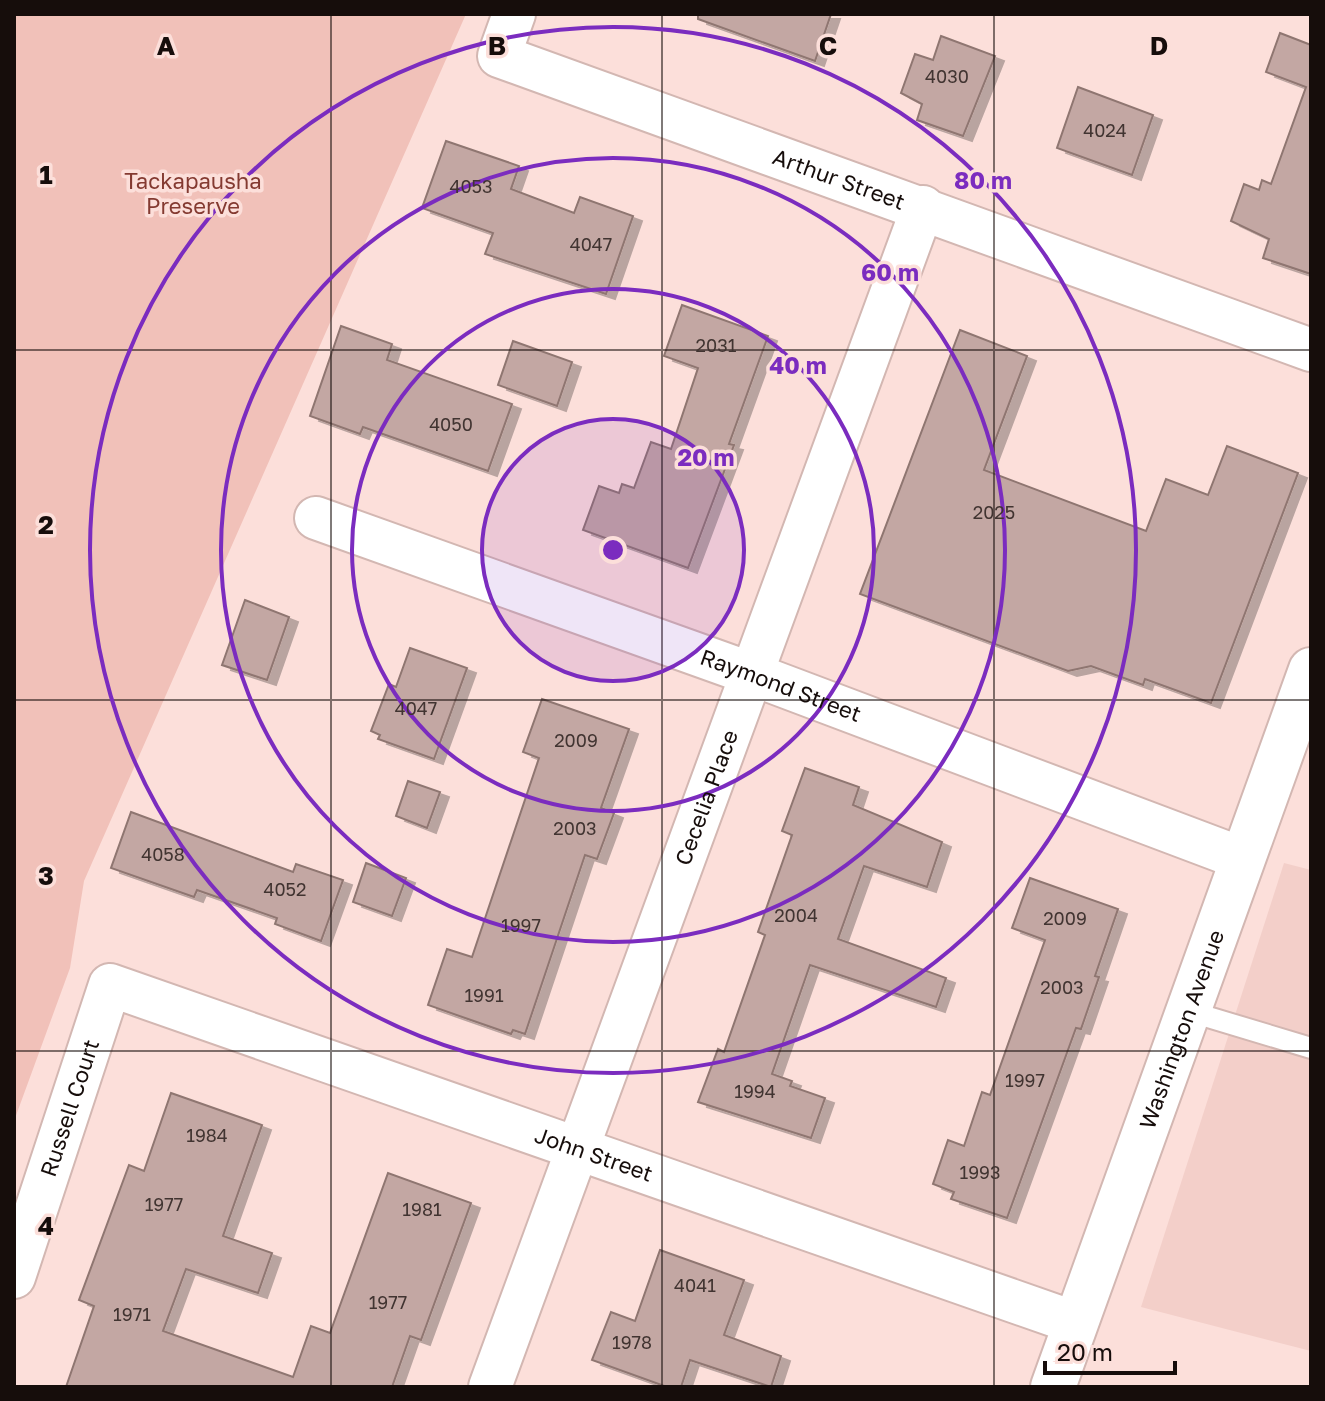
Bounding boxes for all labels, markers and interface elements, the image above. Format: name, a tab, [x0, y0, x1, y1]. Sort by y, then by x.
text: A	[157, 30, 176, 61]
text: B	[488, 30, 506, 61]
text: C	[819, 30, 837, 61]
text: D	[1150, 30, 1168, 61]
house number: 4030	[925, 65, 969, 87]
house number: 4024	[1083, 119, 1127, 141]
street label: Arthur Street	[769, 142, 909, 215]
text: 1	[39, 159, 53, 190]
text: 80 m	[954, 165, 1012, 194]
park label: Tackapausha Preserve	[124, 167, 262, 219]
house number: 4053	[449, 175, 493, 197]
house number: 4047	[570, 233, 612, 255]
text: 60 m	[861, 257, 919, 286]
house number: 2031	[696, 334, 737, 356]
text: 40 m	[769, 350, 827, 379]
house number: 4050	[429, 413, 473, 435]
text: 20 m	[677, 442, 735, 471]
house number: 2025	[973, 501, 1015, 523]
text: 2	[38, 509, 54, 540]
centre of rings	[599, 536, 627, 564]
street label: Raymond Street	[697, 643, 865, 727]
house number: 4047	[395, 697, 437, 719]
street label: Cecelia Place	[669, 726, 743, 869]
house number: 2009	[554, 729, 598, 751]
house number: 2003	[553, 817, 597, 839]
house number: 4058	[141, 843, 185, 865]
text: 3	[38, 860, 54, 891]
house number: 4052	[263, 878, 307, 900]
house number: 2004	[774, 904, 818, 926]
house number: 2009	[1043, 907, 1087, 929]
house number: 1997	[501, 914, 541, 936]
street label: Washington Avenue	[1133, 926, 1229, 1132]
house number: 2003	[1040, 976, 1084, 998]
house number: 1991	[464, 984, 504, 1006]
street label: Russell Court	[34, 1036, 104, 1180]
house number: 1997	[1005, 1069, 1045, 1091]
house number: 1994	[734, 1080, 776, 1102]
street label: John Street	[531, 1121, 657, 1187]
house number: 1984	[186, 1124, 228, 1146]
house number: 1993	[959, 1161, 1001, 1183]
house number: 1977	[145, 1193, 183, 1215]
house number: 1981	[402, 1198, 442, 1220]
text: 4	[38, 1210, 54, 1241]
house number: 4041	[674, 1274, 716, 1296]
house number: 1977	[369, 1291, 407, 1313]
house number: 1971	[113, 1303, 151, 1325]
scale bar	[1045, 1325, 1175, 1375]
house number: 1978	[612, 1331, 652, 1353]
text: 20 m	[1057, 1337, 1113, 1366]

